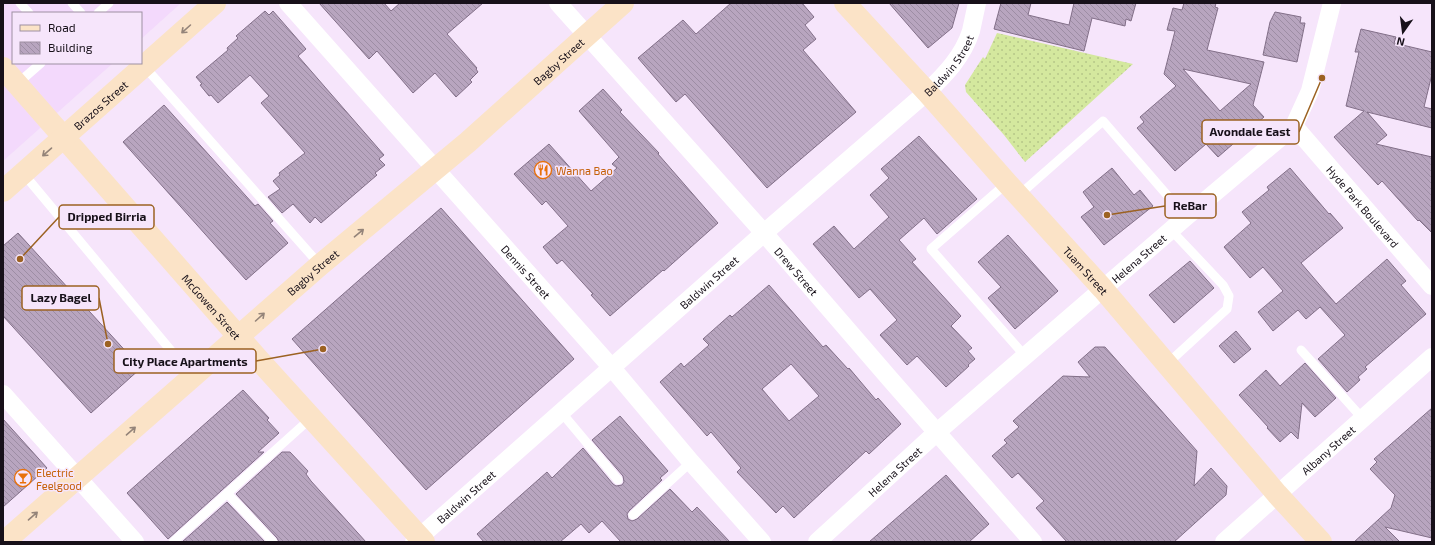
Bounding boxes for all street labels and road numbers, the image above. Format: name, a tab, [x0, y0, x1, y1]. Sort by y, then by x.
street label: Baldwin Street	[921, 33, 976, 98]
street label: Bagby Street	[530, 35, 586, 87]
street label: Brazos Street	[71, 77, 130, 132]
street label: Hyde Park Boulevard	[1324, 163, 1402, 250]
street label: Helena Street	[1109, 231, 1168, 285]
street label: Dennis Street	[499, 242, 554, 301]
street label: Drew Street	[772, 244, 821, 298]
street label: Tuam Street	[1061, 244, 1111, 297]
street label: Bagby Street	[284, 246, 341, 298]
street label: Baldwin Street	[677, 253, 741, 311]
street label: McGowen Street	[180, 271, 244, 342]
street label: Albany Street	[1298, 422, 1357, 477]
street label: Helena Street	[865, 443, 924, 499]
street label: Baldwin Street	[434, 467, 498, 526]

